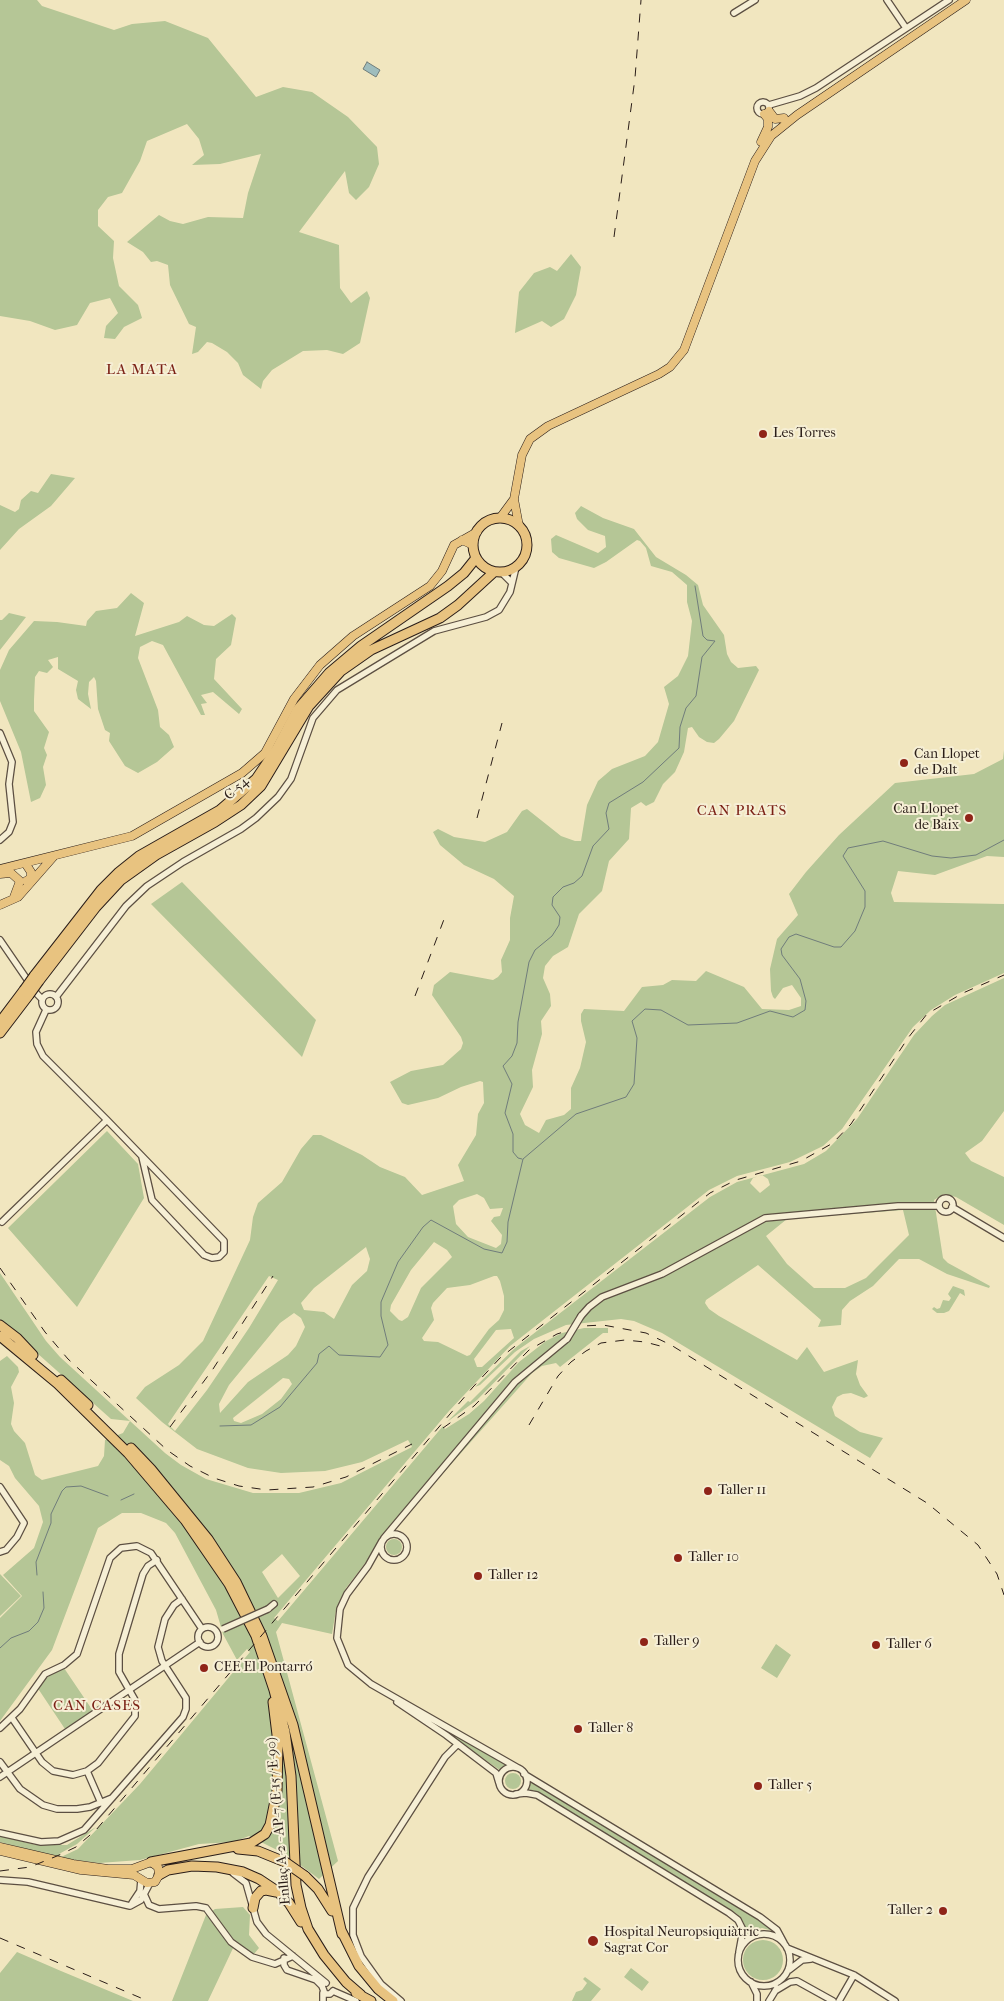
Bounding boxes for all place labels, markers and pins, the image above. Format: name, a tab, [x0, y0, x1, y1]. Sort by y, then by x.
place label: Les Torres	[773, 426, 836, 442]
marker: Les Torres	[757, 428, 769, 440]
place label: Can Llopet de Dalt	[914, 747, 980, 780]
marker: Can Llopet de Dalt	[898, 757, 910, 769]
place label: Can Llopet de Baix	[893, 802, 959, 834]
marker: Can Llopet de Baix	[963, 812, 975, 824]
place label: Taller 11	[718, 1483, 766, 1499]
marker: Taller 11	[702, 1485, 714, 1497]
place label: Taller 10	[688, 1550, 739, 1566]
marker: Taller 10	[672, 1552, 684, 1564]
place label: Taller 12	[488, 1568, 538, 1584]
marker: Taller 12	[472, 1570, 484, 1582]
place label: Taller 9	[654, 1634, 700, 1650]
marker: Taller 9	[638, 1636, 650, 1648]
place label: Taller 6	[886, 1637, 932, 1653]
marker: Taller 6	[870, 1639, 882, 1651]
place label: CEE El Pontarró	[214, 1660, 312, 1676]
marker: CEE El Pontarró	[198, 1662, 210, 1674]
place label: Taller 8	[588, 1721, 633, 1737]
marker: Taller 8	[572, 1723, 584, 1735]
place label: Taller 5	[768, 1778, 812, 1794]
marker: Taller 5	[752, 1780, 764, 1792]
place label: Taller 2	[888, 1903, 933, 1919]
marker: Taller 2	[937, 1905, 949, 1917]
place label: Hospital Neuropsiquiàtric Sagrat Cor	[604, 1925, 759, 1958]
marker: Hospital Neuropsiquiàtric Sagrat Cor	[586, 1934, 600, 1948]

